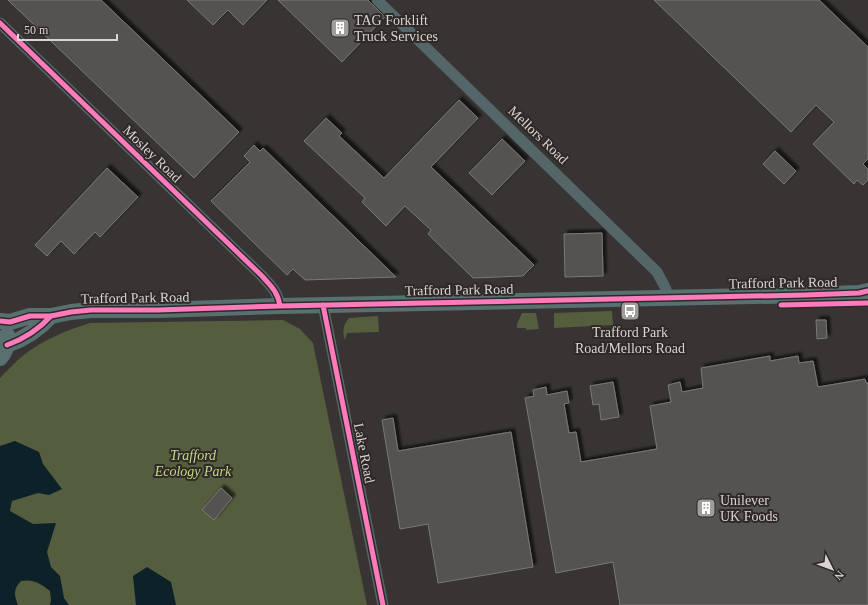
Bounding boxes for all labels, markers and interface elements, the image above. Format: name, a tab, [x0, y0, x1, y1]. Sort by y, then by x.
place label: TAG Forklift Truck Services	[354, 13, 438, 44]
scale bar	[18, 16, 117, 42]
building icon: TAG Forklift Truck Services	[329, 17, 351, 39]
text: 50 m	[24, 23, 49, 37]
street label: Mellors Road	[505, 103, 571, 167]
street label: Mosley Road	[120, 123, 184, 185]
street label: Trafford Park Road	[728, 275, 838, 291]
street label: Trafford Park Road	[404, 282, 514, 298]
street label: Trafford Park Road	[80, 290, 190, 306]
bus stop icon: Trafford Park Road/Mellors Road	[619, 300, 641, 322]
place label: Trafford Park Road/Mellors Road	[575, 325, 685, 356]
street label: Lake Road	[351, 422, 377, 484]
park label: Trafford Ecology Park	[154, 448, 232, 479]
place label: Unilever UK Foods	[720, 493, 778, 524]
building icon: Unilever UK Foods	[695, 497, 717, 519]
north arrow	[812, 549, 852, 589]
text: N	[832, 569, 847, 583]

